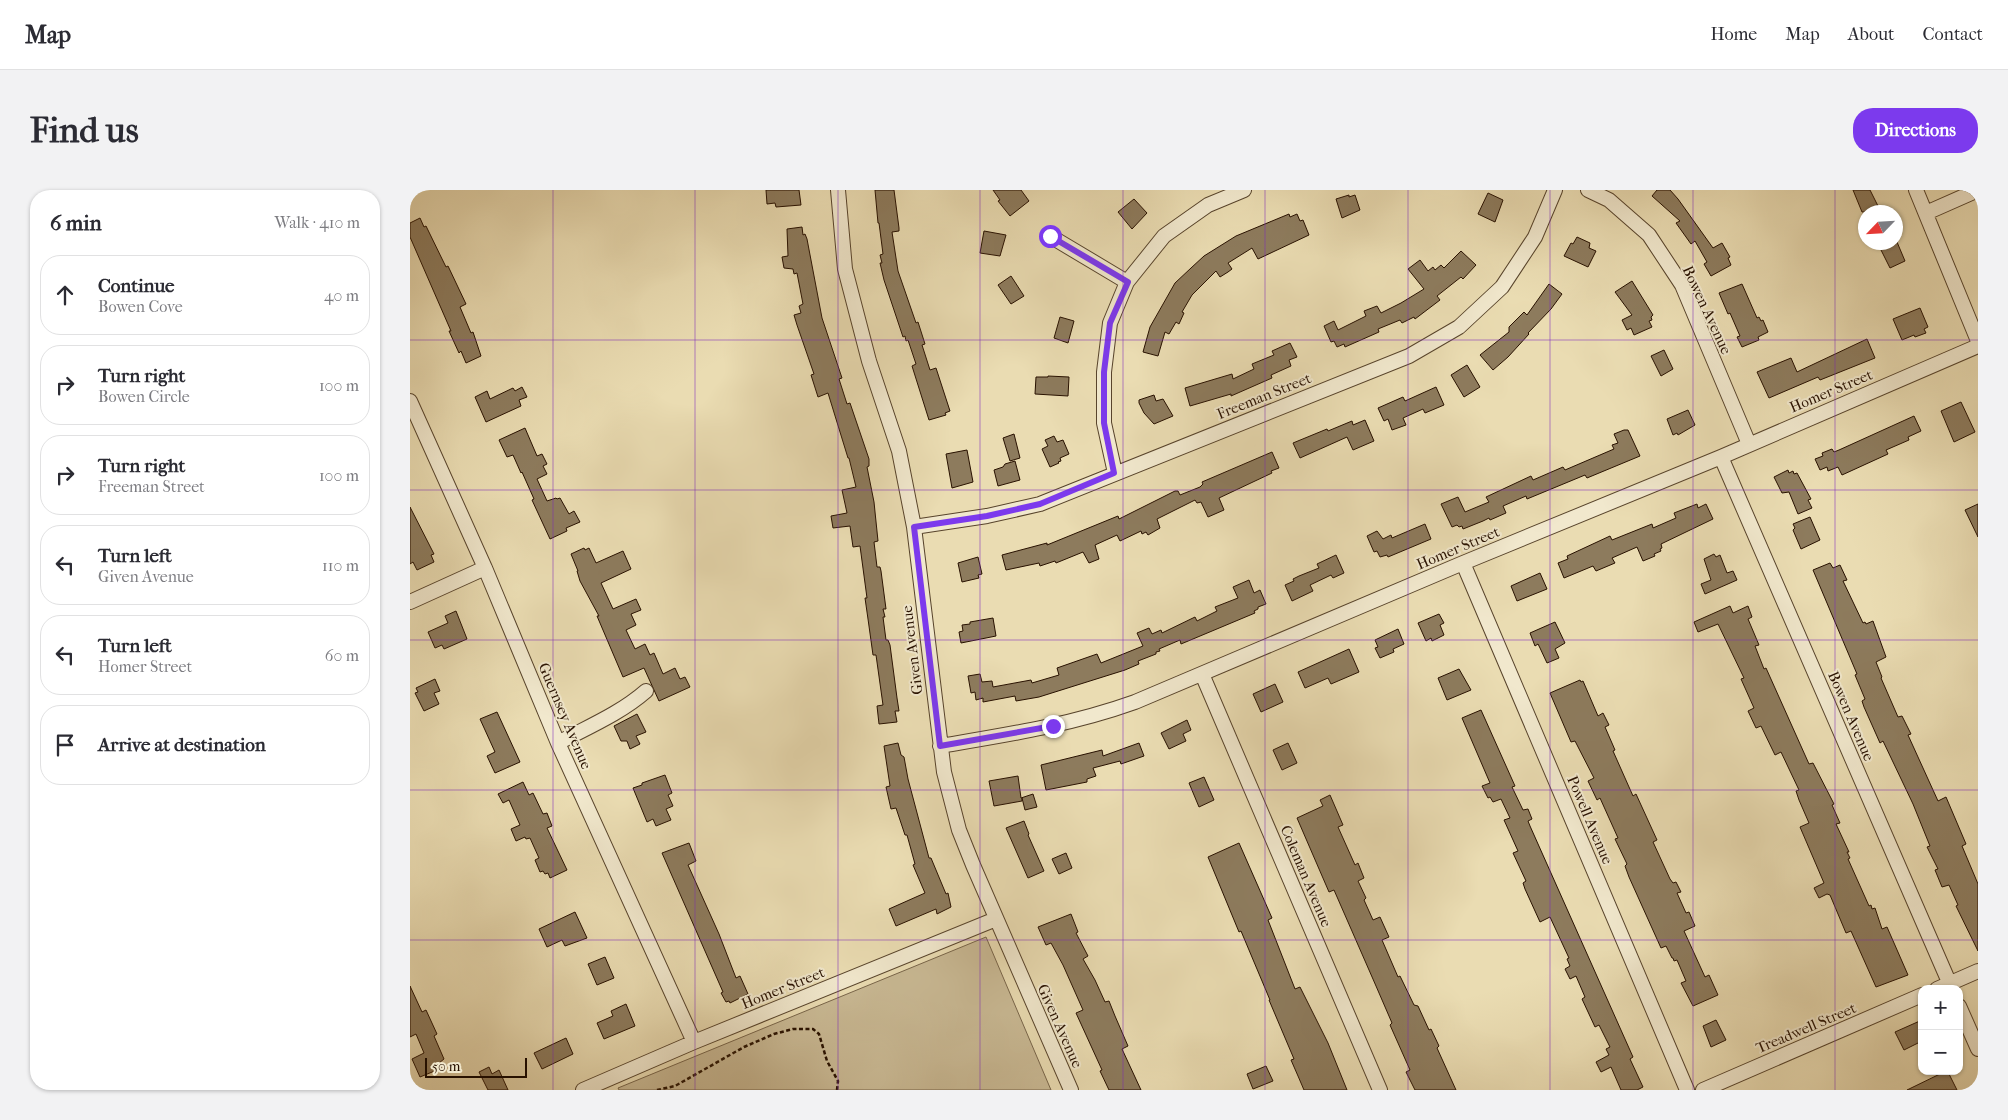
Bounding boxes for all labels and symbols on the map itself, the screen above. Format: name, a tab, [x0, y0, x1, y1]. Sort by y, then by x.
north arrow	[1858, 205, 1903, 250]
route start	[1039, 225, 1062, 248]
street label: Bowen Avenue	[1679, 263, 1736, 358]
street label: Homer Street	[1787, 365, 1876, 417]
street label: Freeman Street	[1214, 369, 1314, 423]
street label: Homer Street	[1414, 522, 1503, 574]
street label: Given Avenue	[898, 604, 926, 696]
street label: Guernsey Avenue	[534, 660, 596, 772]
street label: Bowen Avenue	[1824, 668, 1878, 764]
route end	[1042, 715, 1065, 738]
street label: Powell Avenue	[1563, 773, 1617, 867]
street label: Coleman Avenue	[1276, 822, 1336, 930]
street label: Homer Street	[739, 963, 828, 1013]
street label: Given Avenue	[1034, 981, 1087, 1071]
street label: Treadwell Street	[1753, 999, 1859, 1057]
scale bar	[425, 1055, 528, 1078]

